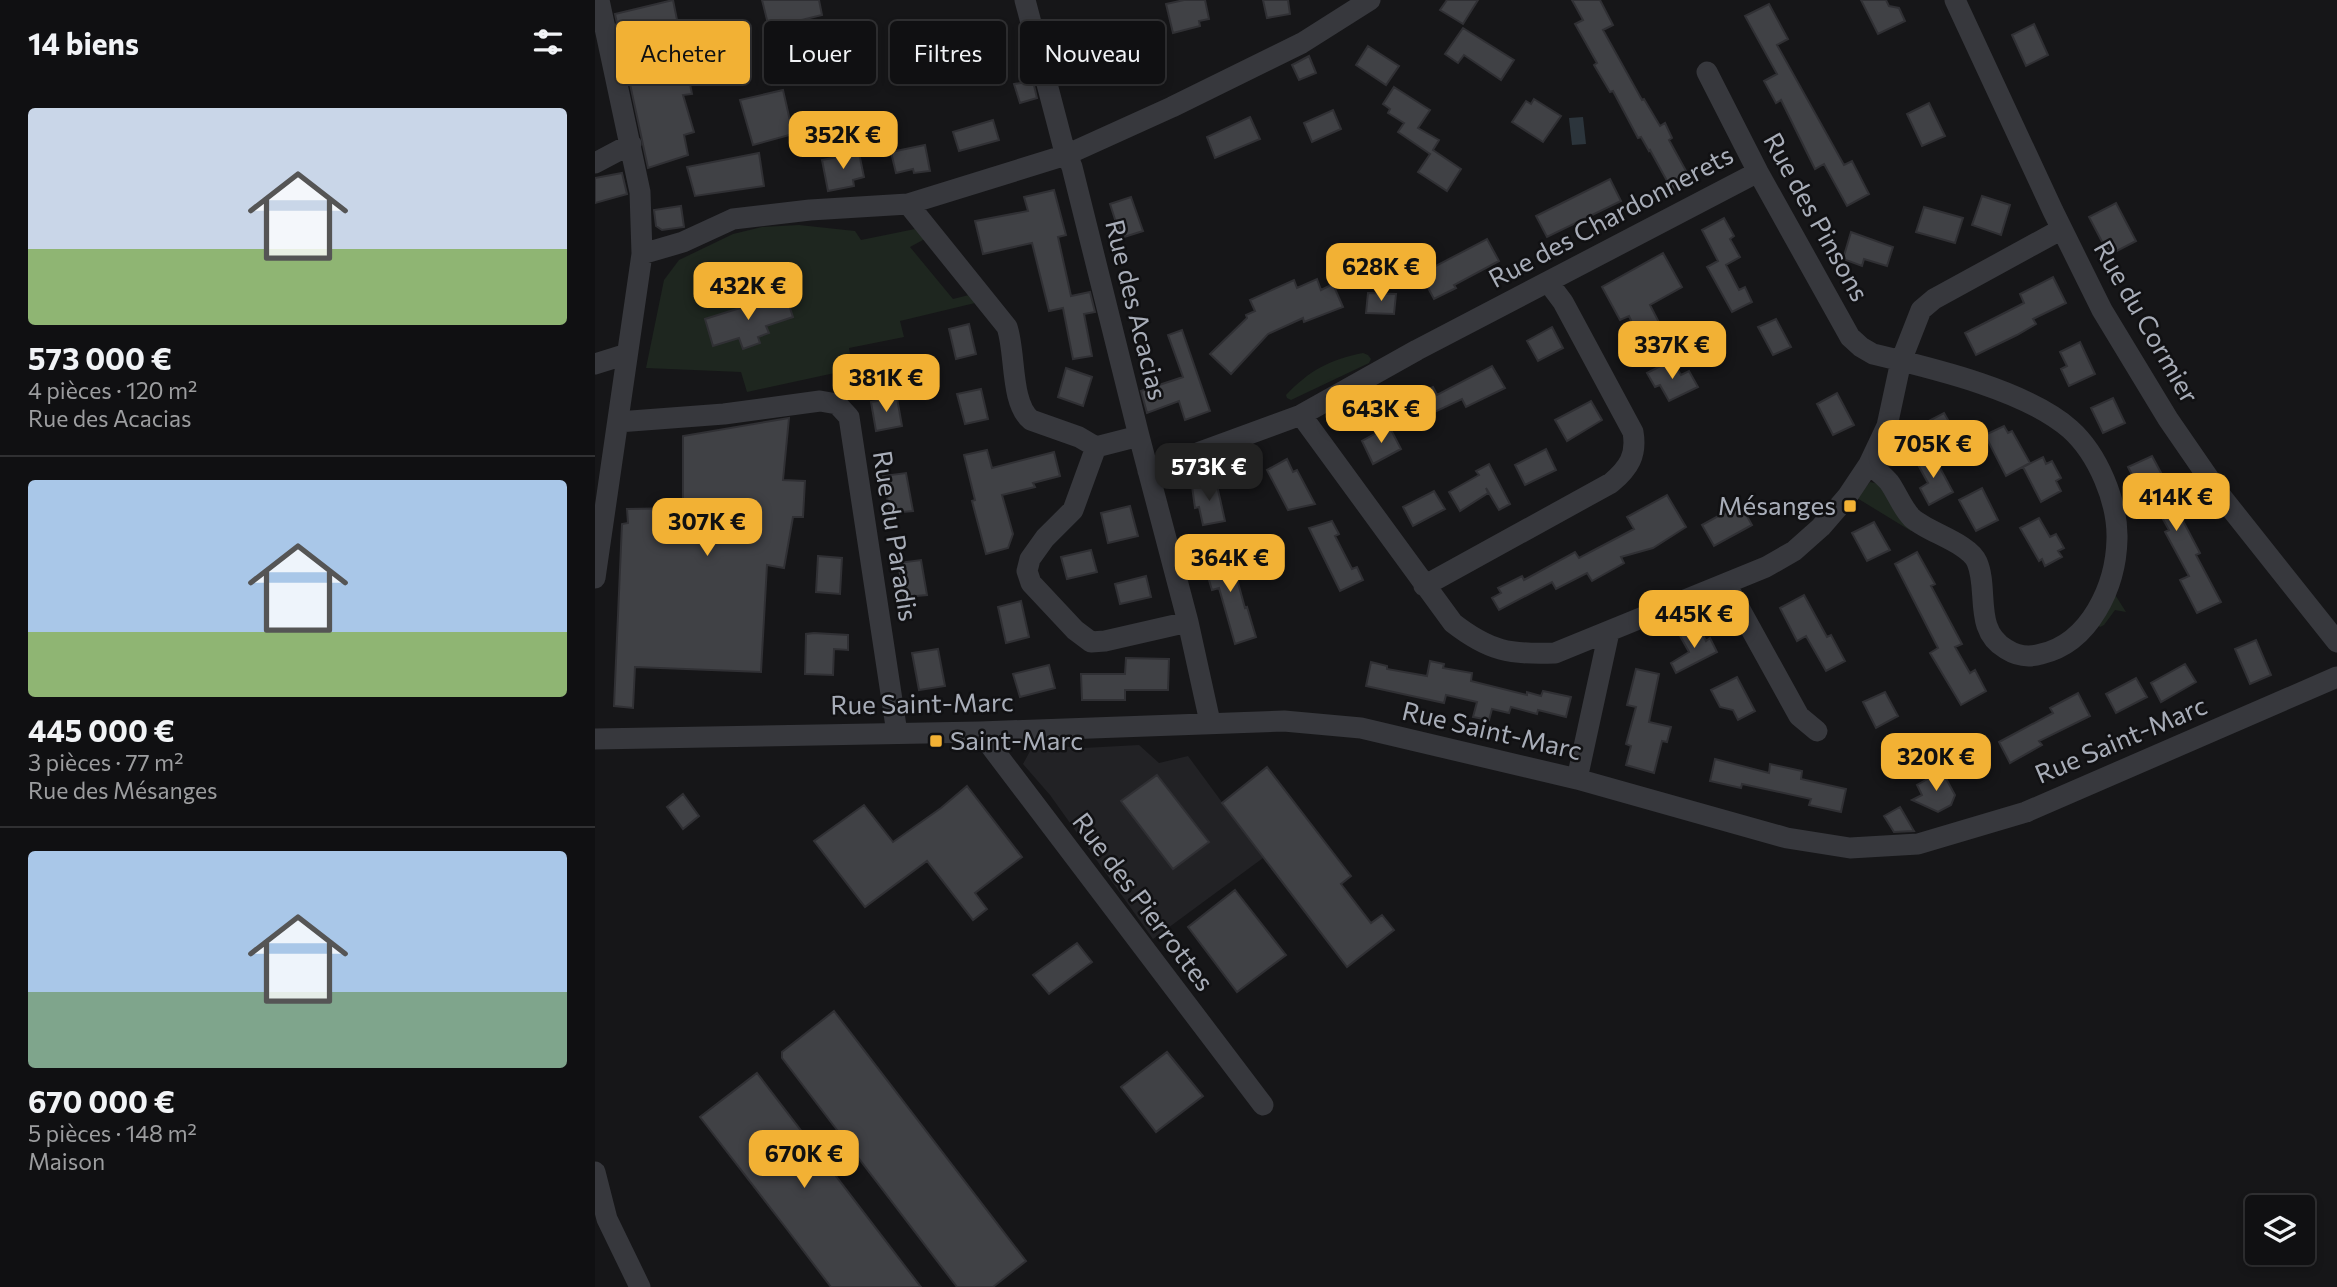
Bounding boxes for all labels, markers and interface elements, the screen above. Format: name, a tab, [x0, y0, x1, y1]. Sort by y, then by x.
chip: Acheter	[616, 21, 750, 84]
chip: Louer	[764, 21, 876, 84]
chip: Filtres	[890, 21, 1006, 84]
chip: Nouveau	[1020, 21, 1165, 84]
icon: filters	[529, 23, 567, 61]
text: 14 biens	[28, 24, 139, 61]
pin: 352K €	[786, 111, 900, 171]
text: 352K €	[805, 120, 881, 148]
street label: Rue des Pinsons	[1758, 127, 1876, 306]
street label: Rue des Chardonnerets	[1483, 138, 1738, 293]
icon: home	[235, 153, 361, 279]
street label: Rue des Acacias	[1100, 216, 1175, 403]
street label: Rue du Cormier	[2088, 235, 2206, 408]
pin: 628K €	[1324, 244, 1438, 303]
text: 628K €	[1342, 252, 1420, 280]
pin: 432K €	[691, 262, 805, 322]
text: 432K €	[709, 271, 787, 299]
pin: 337K €	[1615, 322, 1729, 381]
text: 337K €	[1634, 330, 1710, 358]
text: 573 000 €	[28, 339, 172, 376]
pin: 381K €	[829, 354, 943, 414]
text: 381K €	[849, 363, 923, 391]
text: 4 pièces · 120 m²	[28, 376, 197, 404]
pin: 643K €	[1324, 386, 1438, 445]
text: 643K €	[1342, 394, 1420, 422]
text: Rue des Acacias	[28, 404, 191, 432]
pin: 705K €	[1876, 420, 1990, 480]
text: 705K €	[1894, 429, 1972, 457]
pin: 573K €	[1152, 444, 1266, 503]
street label: Rue du Paradis	[868, 448, 925, 623]
text: 573K €	[1171, 452, 1247, 480]
pin: 414K €	[2119, 474, 2233, 533]
text: 414K €	[2139, 482, 2213, 510]
place label: Mésanges	[1718, 489, 1836, 520]
pin: 307K €	[650, 498, 764, 558]
marker: Mésanges	[1842, 498, 1858, 514]
text: 307K €	[668, 507, 746, 535]
icon: home	[235, 525, 361, 651]
pin: 364K €	[1173, 534, 1287, 594]
text: 364K €	[1191, 543, 1269, 571]
pin: 445K €	[1637, 590, 1751, 650]
text: 445K €	[1655, 599, 1733, 627]
street label: Rue Saint-Marc	[830, 685, 1014, 720]
street label: Rue Saint-Marc	[2030, 688, 2211, 789]
street label: Rue Saint-Marc	[1399, 694, 1585, 765]
text: 445 000 €	[28, 711, 175, 748]
place label: Saint-Marc	[950, 724, 1083, 755]
marker: Saint-Marc	[928, 733, 944, 749]
pin: 320K €	[1879, 734, 1993, 793]
text: 320K €	[1897, 742, 1975, 770]
text: 3 pièces · 77 m²	[28, 748, 183, 776]
text: Rue des Mésanges	[28, 776, 218, 804]
street label: Rue des Pierrottes	[1067, 806, 1221, 996]
icon: home	[235, 896, 361, 1022]
text: 670 000 €	[28, 1082, 175, 1119]
text: 5 pièces · 148 m²	[28, 1119, 197, 1147]
pin: 670K €	[747, 1130, 861, 1190]
text: 670K €	[765, 1139, 843, 1167]
text: Maison	[28, 1147, 105, 1175]
map controls	[2245, 1195, 2315, 1265]
button: layers	[2245, 1195, 2315, 1265]

